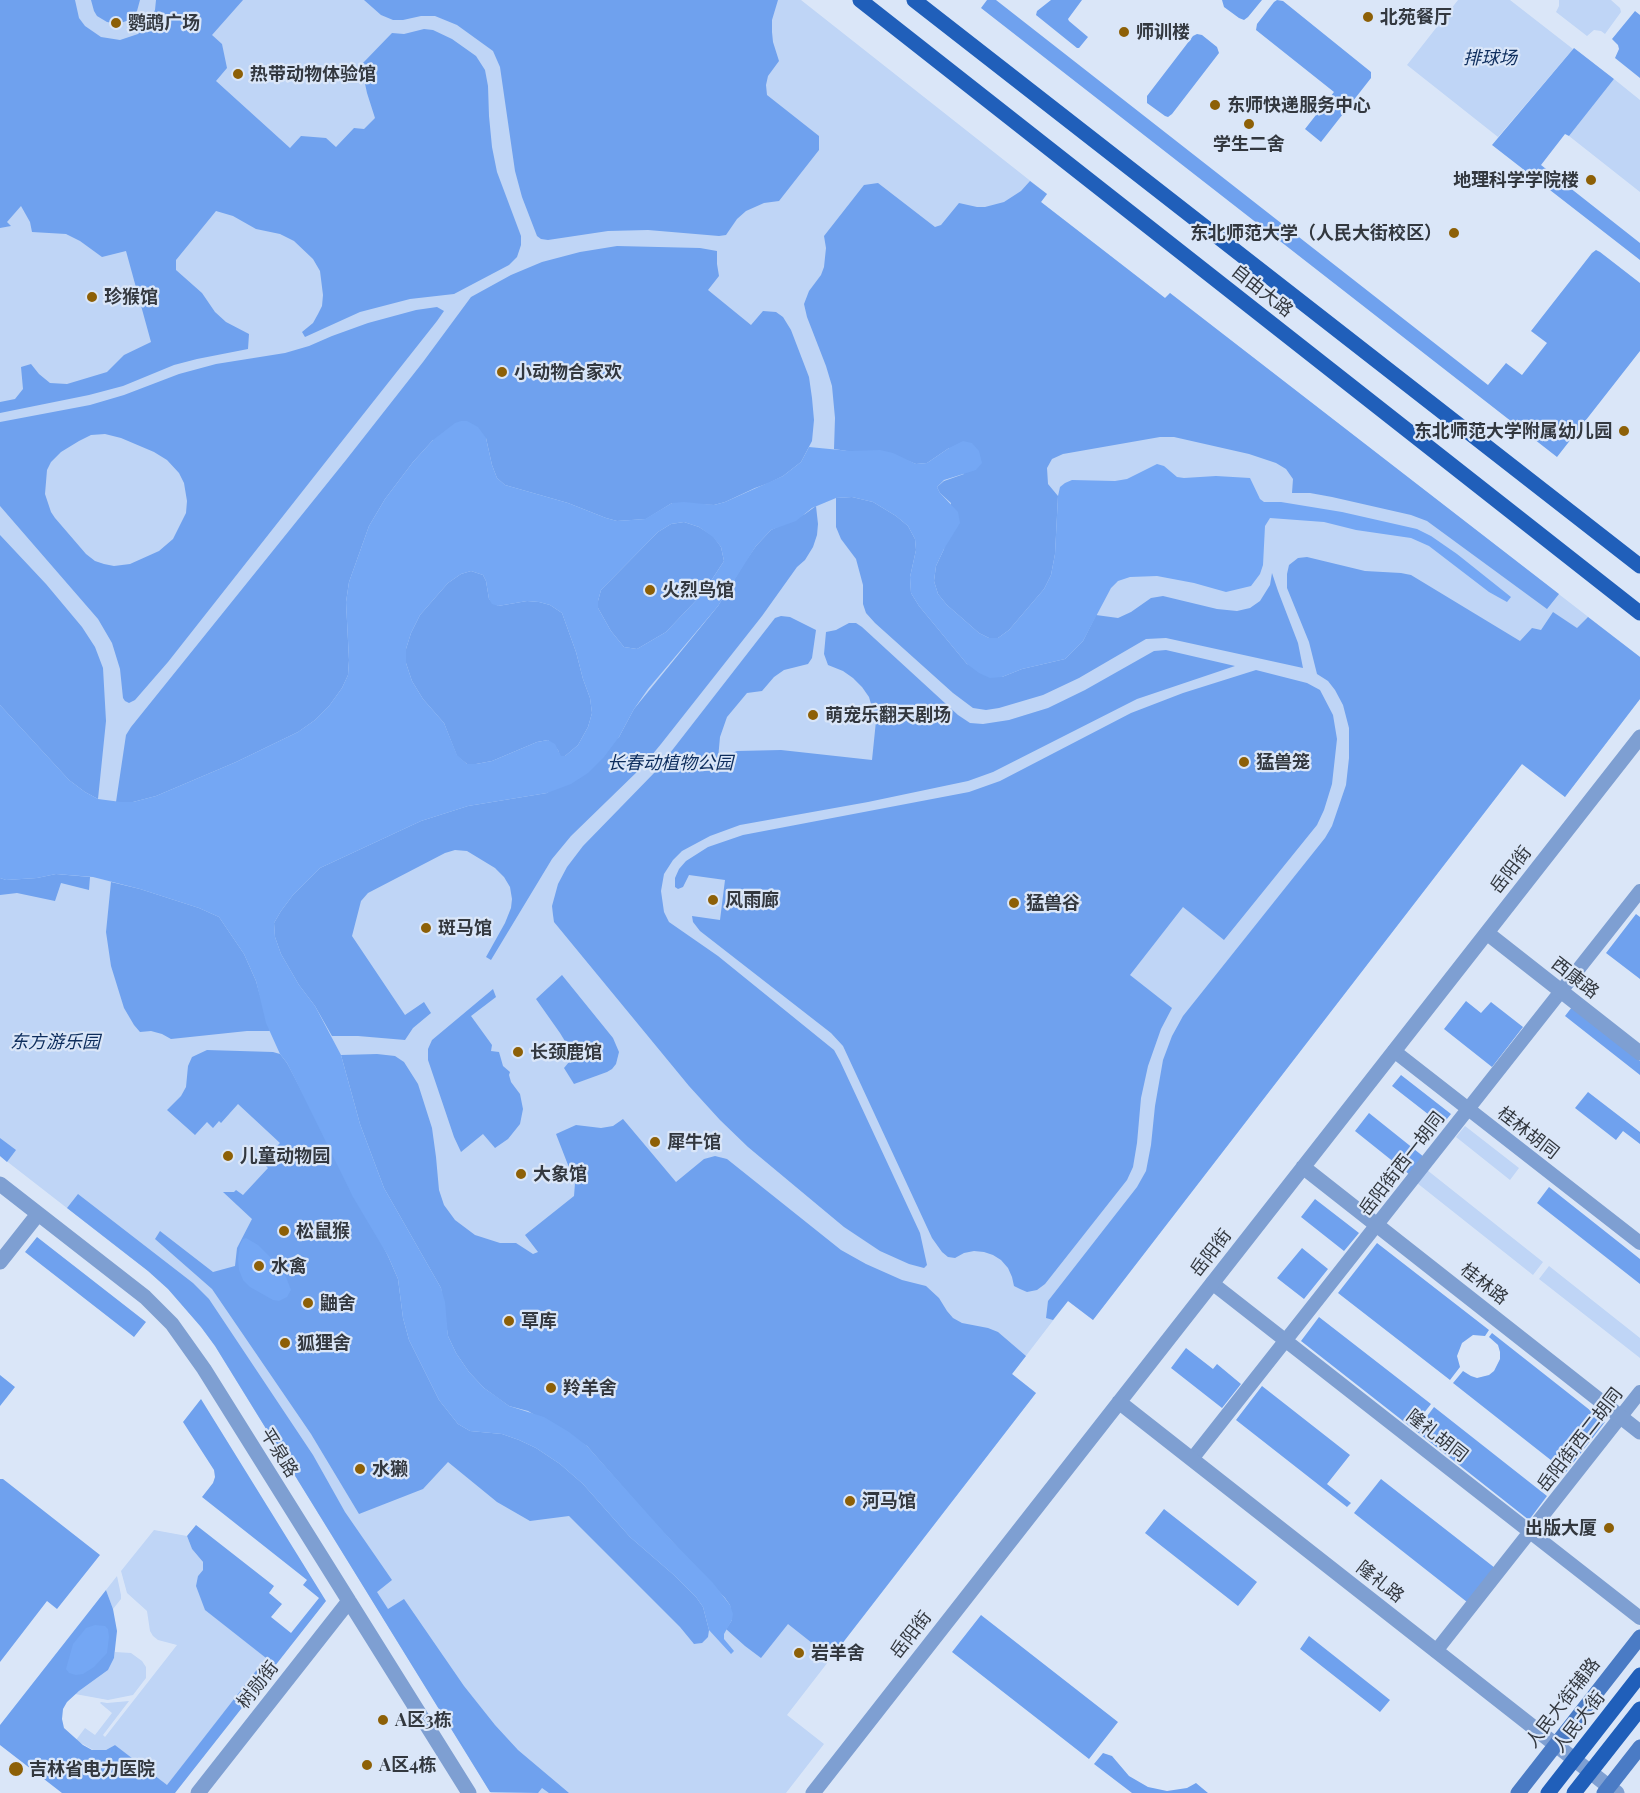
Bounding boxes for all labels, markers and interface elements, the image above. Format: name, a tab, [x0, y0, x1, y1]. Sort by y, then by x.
place label: 北苑餐厅	[1380, 6, 1452, 28]
marker: 北苑餐厅	[1361, 10, 1375, 24]
place label: 鹦鹉广场	[128, 12, 200, 34]
marker: 鹦鹉广场	[109, 16, 123, 30]
place label: 师训楼	[1136, 21, 1190, 43]
marker: 师训楼	[1117, 25, 1131, 39]
park label: 排球场	[1463, 47, 1517, 69]
place label: 热带动物体验馆	[250, 63, 376, 85]
marker: 热带动物体验馆	[231, 67, 245, 81]
place label: 东师快递服务中心	[1227, 94, 1371, 116]
marker: 东师快递服务中心	[1208, 98, 1222, 112]
marker: 学生二舍	[1242, 117, 1256, 131]
place label: 学生二舍	[1213, 133, 1285, 155]
place label: 地理科学学院楼	[1453, 169, 1579, 191]
marker: 地理科学学院楼	[1584, 173, 1598, 187]
place label: 东北师范大学（人民大街校区）	[1190, 222, 1442, 244]
marker: 东北师范大学（人民大街校区）	[1447, 226, 1461, 240]
street label: 自由大路	[1227, 260, 1297, 322]
place label: 珍猴馆	[104, 286, 158, 308]
marker: 珍猴馆	[85, 290, 99, 304]
place label: 小动物合家欢	[514, 361, 622, 383]
marker: 小动物合家欢	[495, 365, 509, 379]
place label: 东北师范大学附属幼儿园	[1414, 420, 1612, 442]
marker: 东北师范大学附属幼儿园	[1617, 424, 1631, 438]
place label: 火烈鸟馆	[662, 579, 734, 601]
marker: 火烈鸟馆	[643, 583, 657, 597]
place label: 萌宠乐翻天剧场	[825, 704, 951, 726]
marker: 萌宠乐翻天剧场	[806, 708, 820, 722]
place label: 猛兽笼	[1256, 751, 1310, 773]
park label: 长春动植物公园	[607, 752, 733, 774]
marker: 猛兽笼	[1237, 755, 1251, 769]
street label: 岳阳街	[1486, 842, 1536, 898]
place label: 风雨廊	[725, 889, 779, 911]
place label: 猛兽谷	[1026, 892, 1080, 914]
marker: 风雨廊	[706, 893, 720, 907]
marker: 猛兽谷	[1007, 896, 1021, 910]
place label: 斑马馆	[438, 917, 492, 939]
marker: 斑马馆	[419, 921, 433, 935]
street label: 西康路	[1547, 953, 1603, 1003]
park label: 东方游乐园	[10, 1031, 100, 1053]
place label: 长颈鹿馆	[530, 1041, 602, 1063]
marker: 长颈鹿馆	[511, 1045, 525, 1059]
street label: 桂林胡同	[1493, 1102, 1563, 1164]
street label: 岳阳街西一胡同	[1355, 1108, 1449, 1220]
place label: 犀牛馆	[667, 1131, 721, 1153]
marker: 犀牛馆	[648, 1135, 662, 1149]
place label: 儿童动物园	[240, 1145, 330, 1167]
marker: 儿童动物园	[221, 1149, 235, 1163]
place label: 大象馆	[533, 1163, 587, 1185]
marker: 大象馆	[514, 1167, 528, 1181]
place label: 松鼠猴	[296, 1220, 350, 1242]
marker: 松鼠猴	[277, 1224, 291, 1238]
street label: 岳阳街	[1186, 1225, 1236, 1281]
place label: 水禽	[271, 1255, 307, 1277]
marker: 水禽	[252, 1259, 266, 1273]
street label: 桂林路	[1456, 1259, 1512, 1309]
place label: 鼬舍	[320, 1292, 356, 1314]
marker: 鼬舍	[301, 1296, 315, 1310]
place label: 草库	[521, 1310, 557, 1332]
marker: 草库	[502, 1314, 516, 1328]
place label: 狐狸舍	[297, 1332, 351, 1354]
marker: 狐狸舍	[278, 1336, 292, 1350]
place label: 羚羊舍	[563, 1377, 617, 1399]
marker: 羚羊舍	[544, 1381, 558, 1395]
street label: 岳阳街西二胡同	[1533, 1384, 1627, 1496]
street label: 隆礼胡同	[1402, 1405, 1472, 1467]
street label: 平泉路	[256, 1424, 302, 1482]
place label: 水獭	[372, 1458, 408, 1480]
marker: 水獭	[353, 1462, 367, 1476]
place label: 河马馆	[862, 1490, 916, 1512]
marker: 河马馆	[843, 1494, 857, 1508]
place label: 出版大厦	[1525, 1517, 1597, 1539]
marker: 出版大厦	[1602, 1521, 1616, 1535]
street label: 隆礼路	[1352, 1557, 1408, 1607]
street label: 岳阳街	[886, 1607, 936, 1663]
place label: 岩羊舍	[811, 1642, 865, 1664]
marker: 岩羊舍	[792, 1646, 806, 1660]
street label: 人民大街辅路	[1521, 1654, 1605, 1752]
street label: 树勋街	[233, 1657, 283, 1713]
street label: 人民大街	[1548, 1687, 1610, 1757]
place label: A区3栋	[395, 1709, 452, 1731]
marker: A区3栋	[376, 1713, 390, 1727]
place label: A区4栋	[379, 1754, 437, 1776]
place label: 吉林省电力医院	[29, 1758, 155, 1780]
marker: A区4栋	[360, 1758, 374, 1772]
marker: 吉林省电力医院	[7, 1760, 25, 1778]

